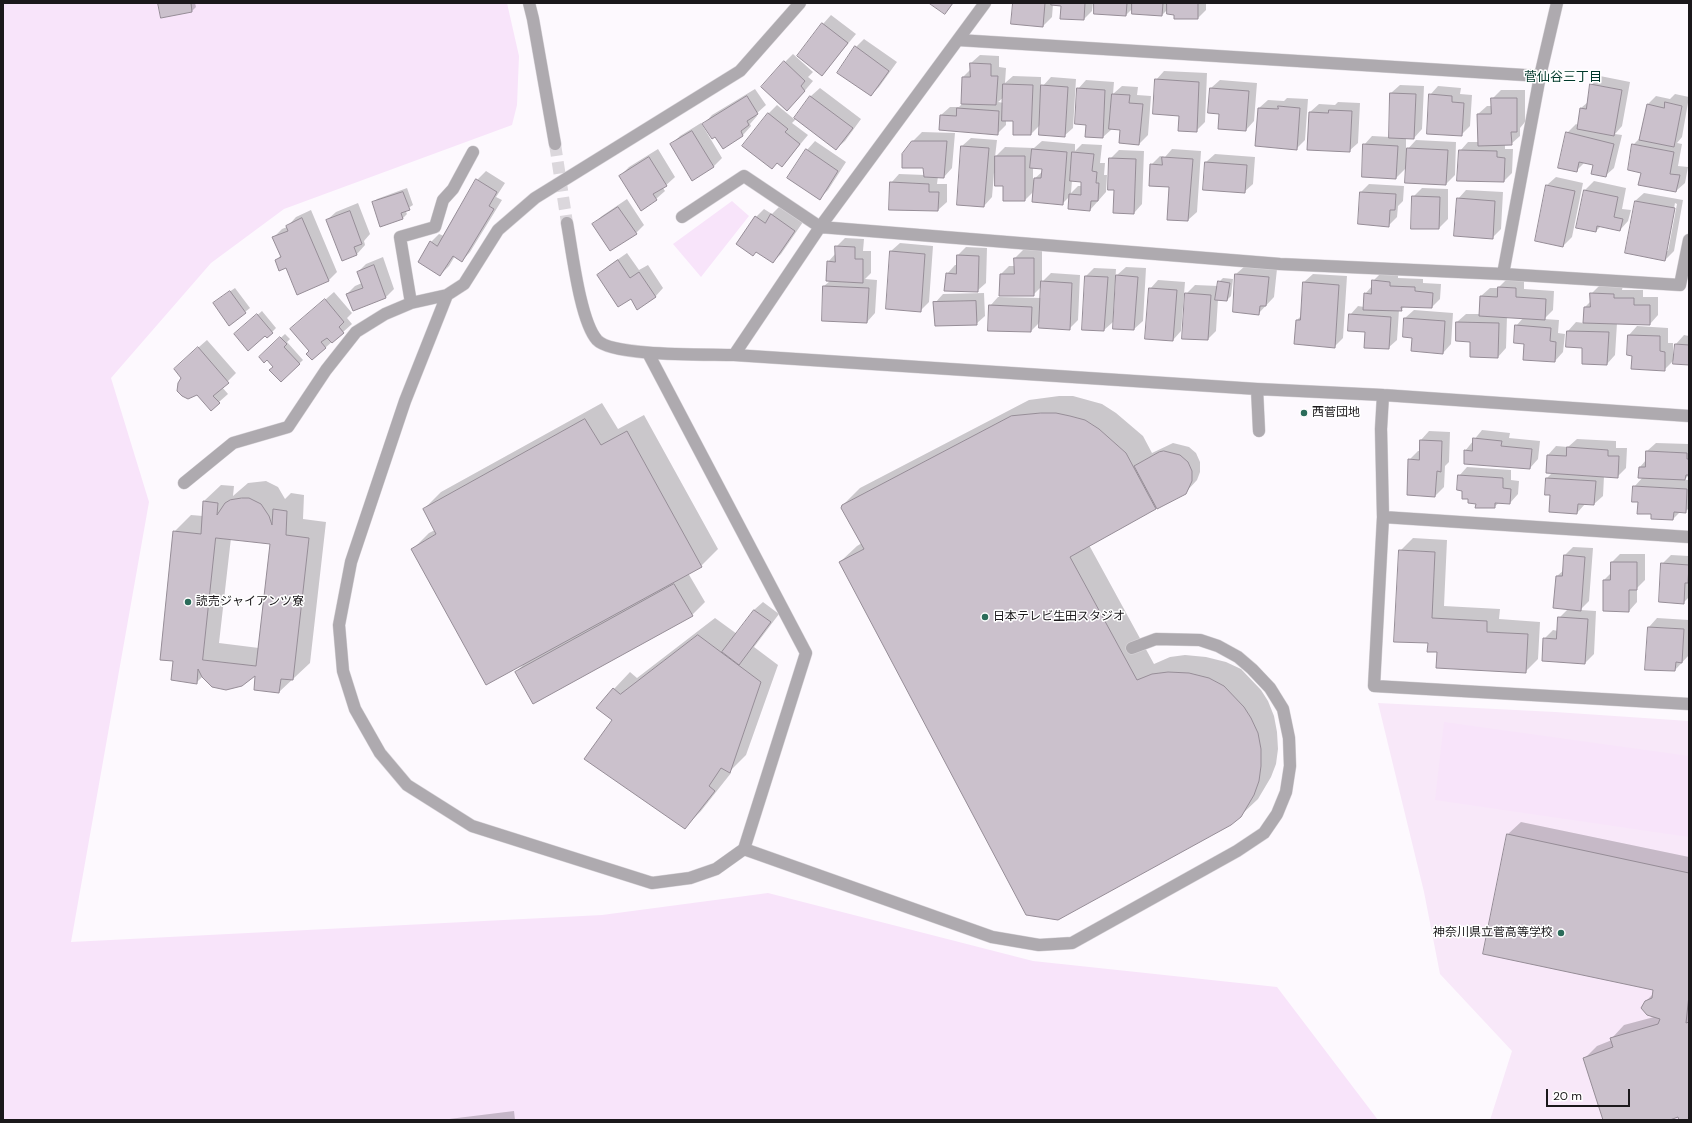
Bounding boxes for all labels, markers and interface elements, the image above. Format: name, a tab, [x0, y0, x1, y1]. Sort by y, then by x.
district label: 菅仙谷三丁目	[1524, 70, 1602, 86]
place label: 西菅団地	[1312, 406, 1360, 420]
marker: 西菅団地	[1299, 408, 1309, 418]
place label: 読売ジャイアンツ寮	[196, 595, 304, 609]
marker: 読売ジャイアンツ寮	[183, 597, 193, 607]
place label: 日本テレビ生田スタジオ	[993, 610, 1125, 624]
marker: 日本テレビ生田スタジオ	[980, 612, 990, 622]
place label: 神奈川県立菅高等学校	[1433, 926, 1553, 940]
marker: 神奈川県立菅高等学校	[1556, 928, 1566, 938]
scale bar	[1548, 1081, 1632, 1107]
text: 20 m	[1553, 1088, 1582, 1104]

